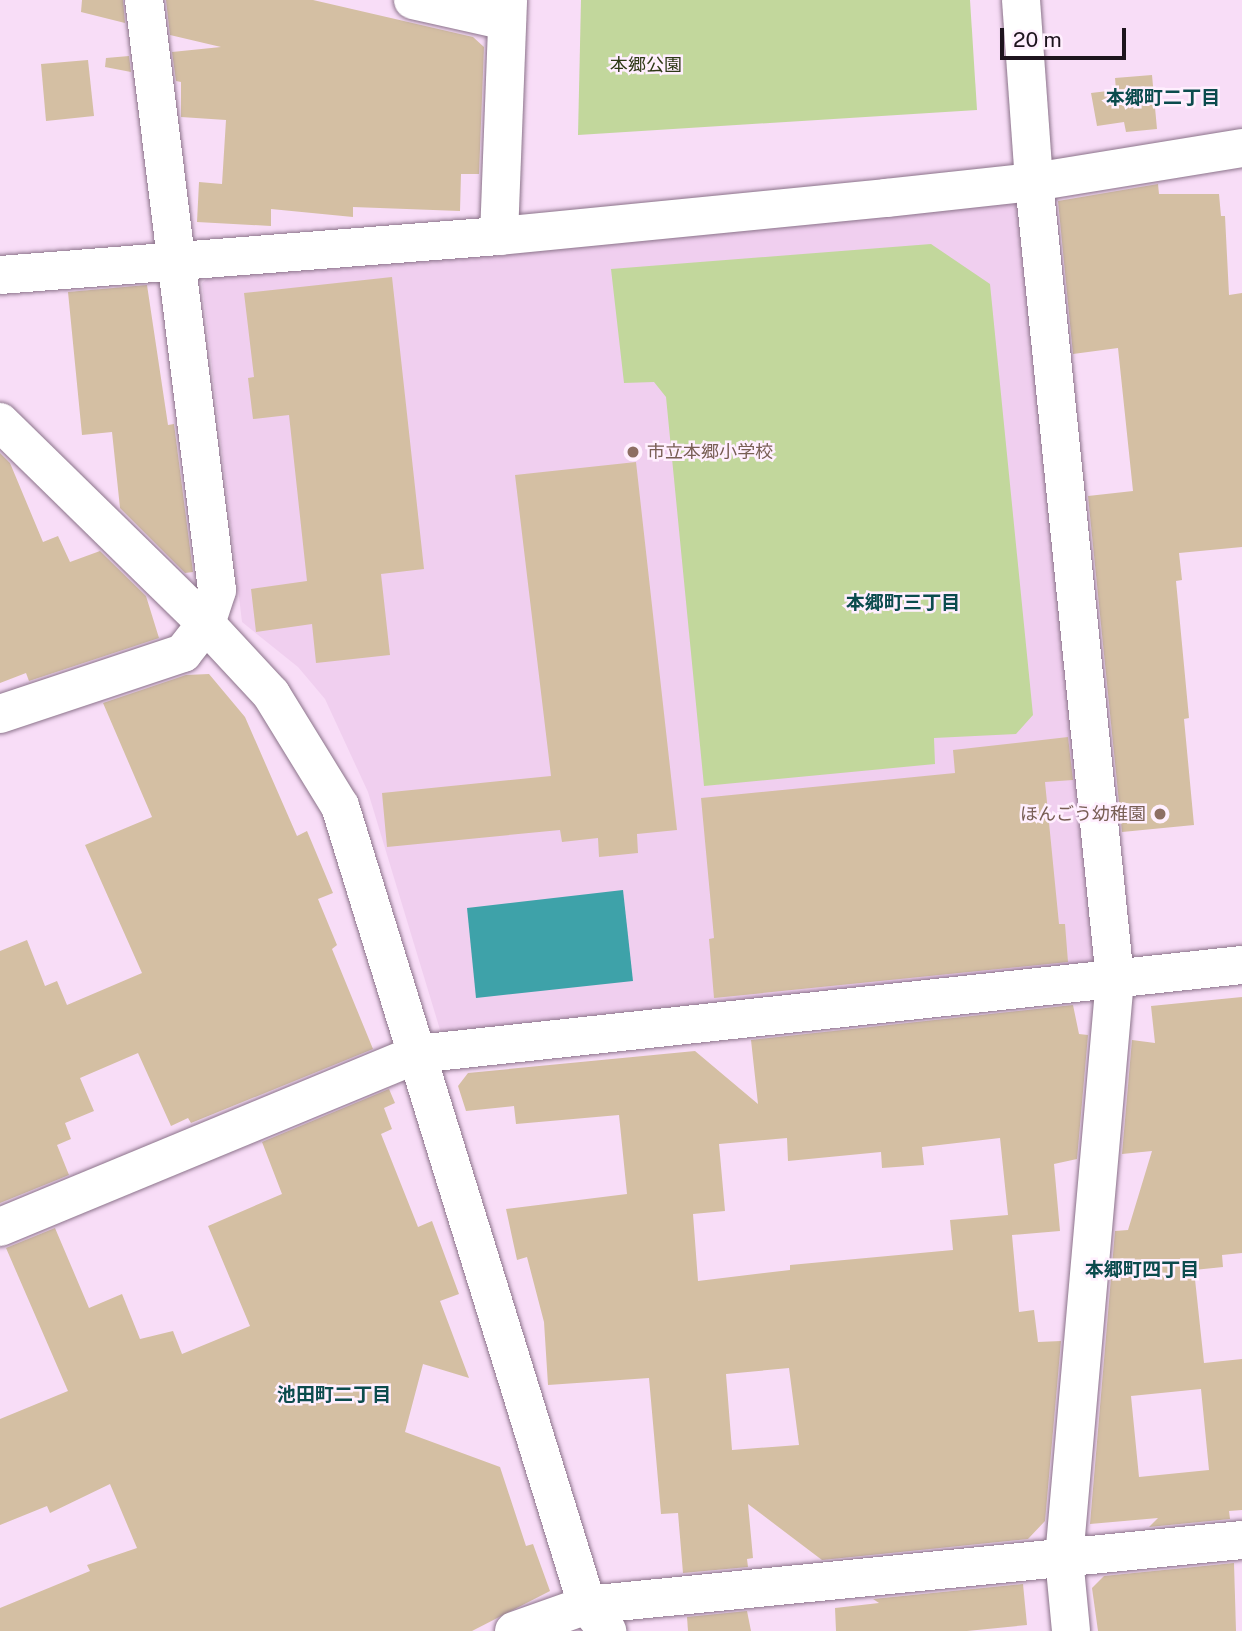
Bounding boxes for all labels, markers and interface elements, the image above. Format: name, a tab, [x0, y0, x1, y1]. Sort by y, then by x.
scale bar	[1004, 14, 1130, 58]
text: 20 m	[1013, 27, 1062, 52]
park label: 本郷公園	[610, 54, 682, 76]
district label: 本郷町二丁目	[1106, 87, 1220, 109]
place label: 市立本郷小学校	[647, 441, 773, 463]
marker: 市立本郷小学校	[625, 444, 641, 460]
district label: 本郷町三丁目	[846, 592, 960, 614]
place label: ほんごう幼稚園	[1020, 803, 1146, 825]
marker: ほんごう幼稚園	[1152, 806, 1168, 822]
district label: 本郷町四丁目	[1085, 1259, 1199, 1281]
district label: 池田町二丁目	[277, 1384, 391, 1406]

